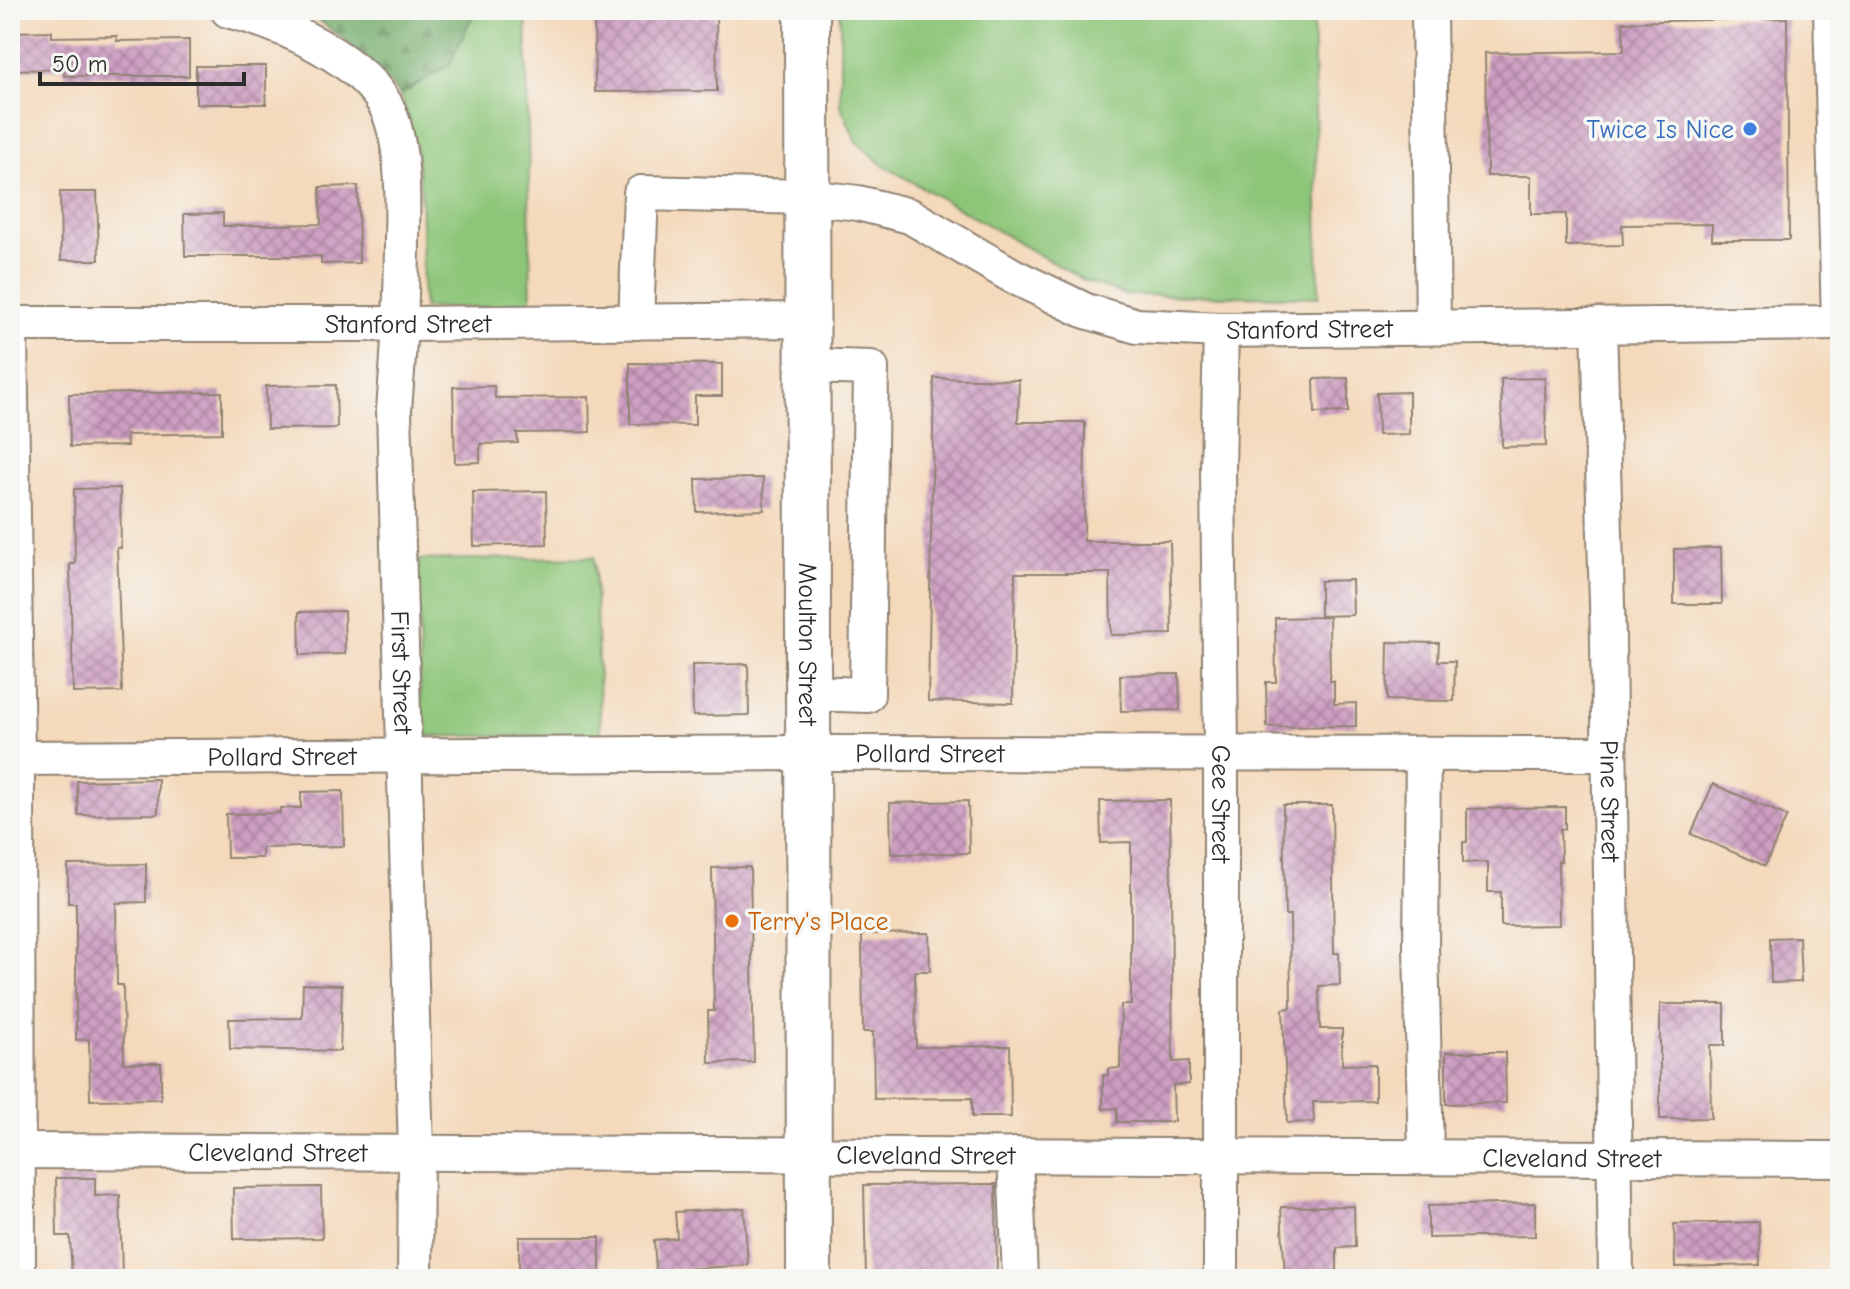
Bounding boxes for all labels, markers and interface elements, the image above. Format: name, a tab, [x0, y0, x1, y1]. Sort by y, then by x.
scale bar	[40, 36, 244, 86]
text: 50 m	[52, 50, 108, 78]
place label: Twice Is Nice	[1586, 115, 1734, 145]
marker: Twice Is Nice	[1741, 120, 1759, 138]
street label: Stanford Street	[325, 309, 493, 340]
street label: Stanford Street	[1226, 314, 1395, 346]
street label: Moulton Street	[792, 562, 822, 727]
street label: First Street	[384, 610, 418, 736]
street label: Pollard Street	[855, 739, 1006, 769]
street label: Pine Street	[1593, 740, 1625, 863]
street label: Pollard Street	[207, 742, 358, 773]
street label: Gee Street	[1205, 745, 1235, 865]
place label: Terry's Place	[748, 907, 889, 937]
marker: Terry's Place	[723, 912, 741, 930]
street label: Cleveland Street	[188, 1138, 369, 1169]
street label: Cleveland Street	[836, 1141, 1017, 1171]
street label: Cleveland Street	[1482, 1143, 1663, 1174]

